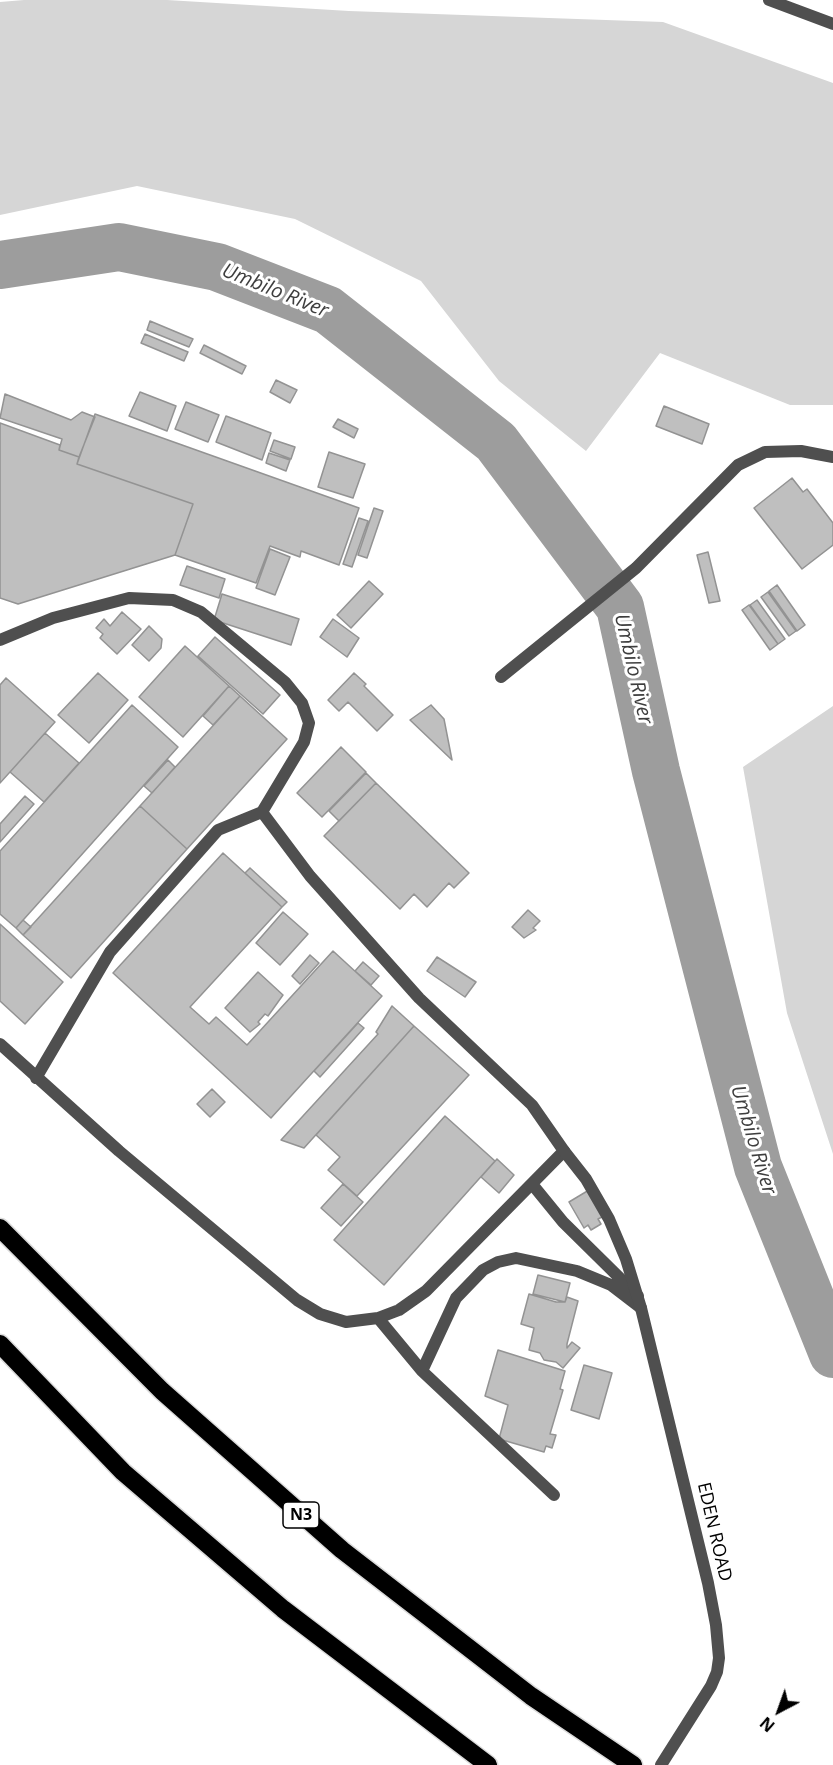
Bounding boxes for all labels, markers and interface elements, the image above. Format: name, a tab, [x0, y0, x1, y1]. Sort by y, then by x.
water label: Umbilo River	[218, 259, 332, 323]
water label: Umbilo River	[609, 611, 657, 727]
water label: Umbilo River	[725, 1083, 781, 1197]
street label: EDEN ROAD	[692, 1480, 736, 1584]
road number: N3	[283, 1502, 319, 1528]
north arrow	[749, 1681, 809, 1741]
text: N	[755, 1712, 779, 1737]

